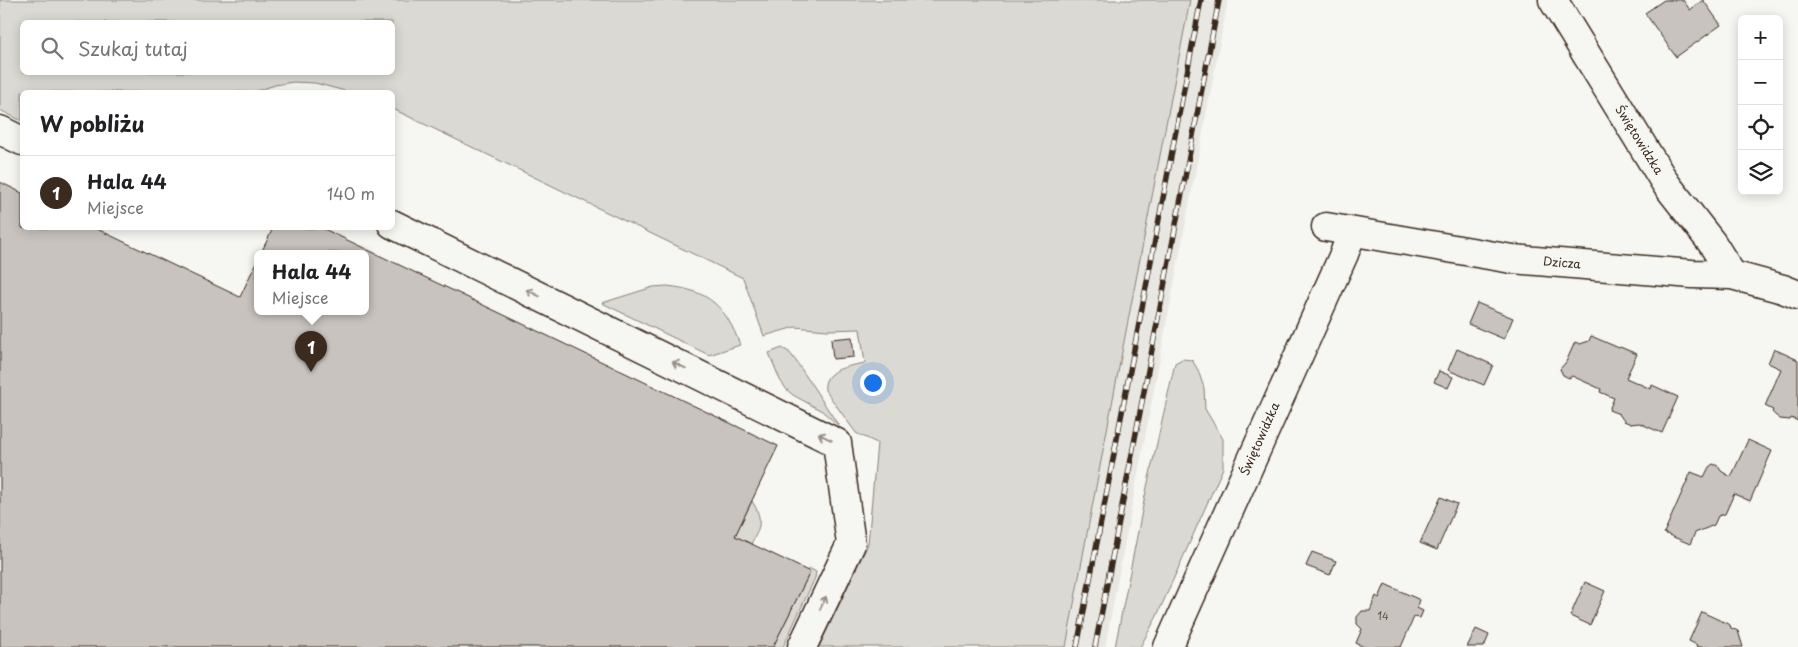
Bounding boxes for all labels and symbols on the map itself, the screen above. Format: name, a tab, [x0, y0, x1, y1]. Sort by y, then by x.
street label: Świętowidzka	[1611, 101, 1669, 178]
street label: Dzicza	[1542, 251, 1582, 273]
one-way arrow	[526, 288, 541, 298]
pin: 1	[295, 331, 327, 372]
one-way arrow	[672, 360, 687, 370]
your location	[860, 370, 886, 396]
street label: Świętowidzka	[1235, 398, 1284, 478]
one-way arrow	[817, 432, 832, 442]
one-way arrow	[819, 596, 828, 611]
house number: 14	[1377, 608, 1389, 623]

